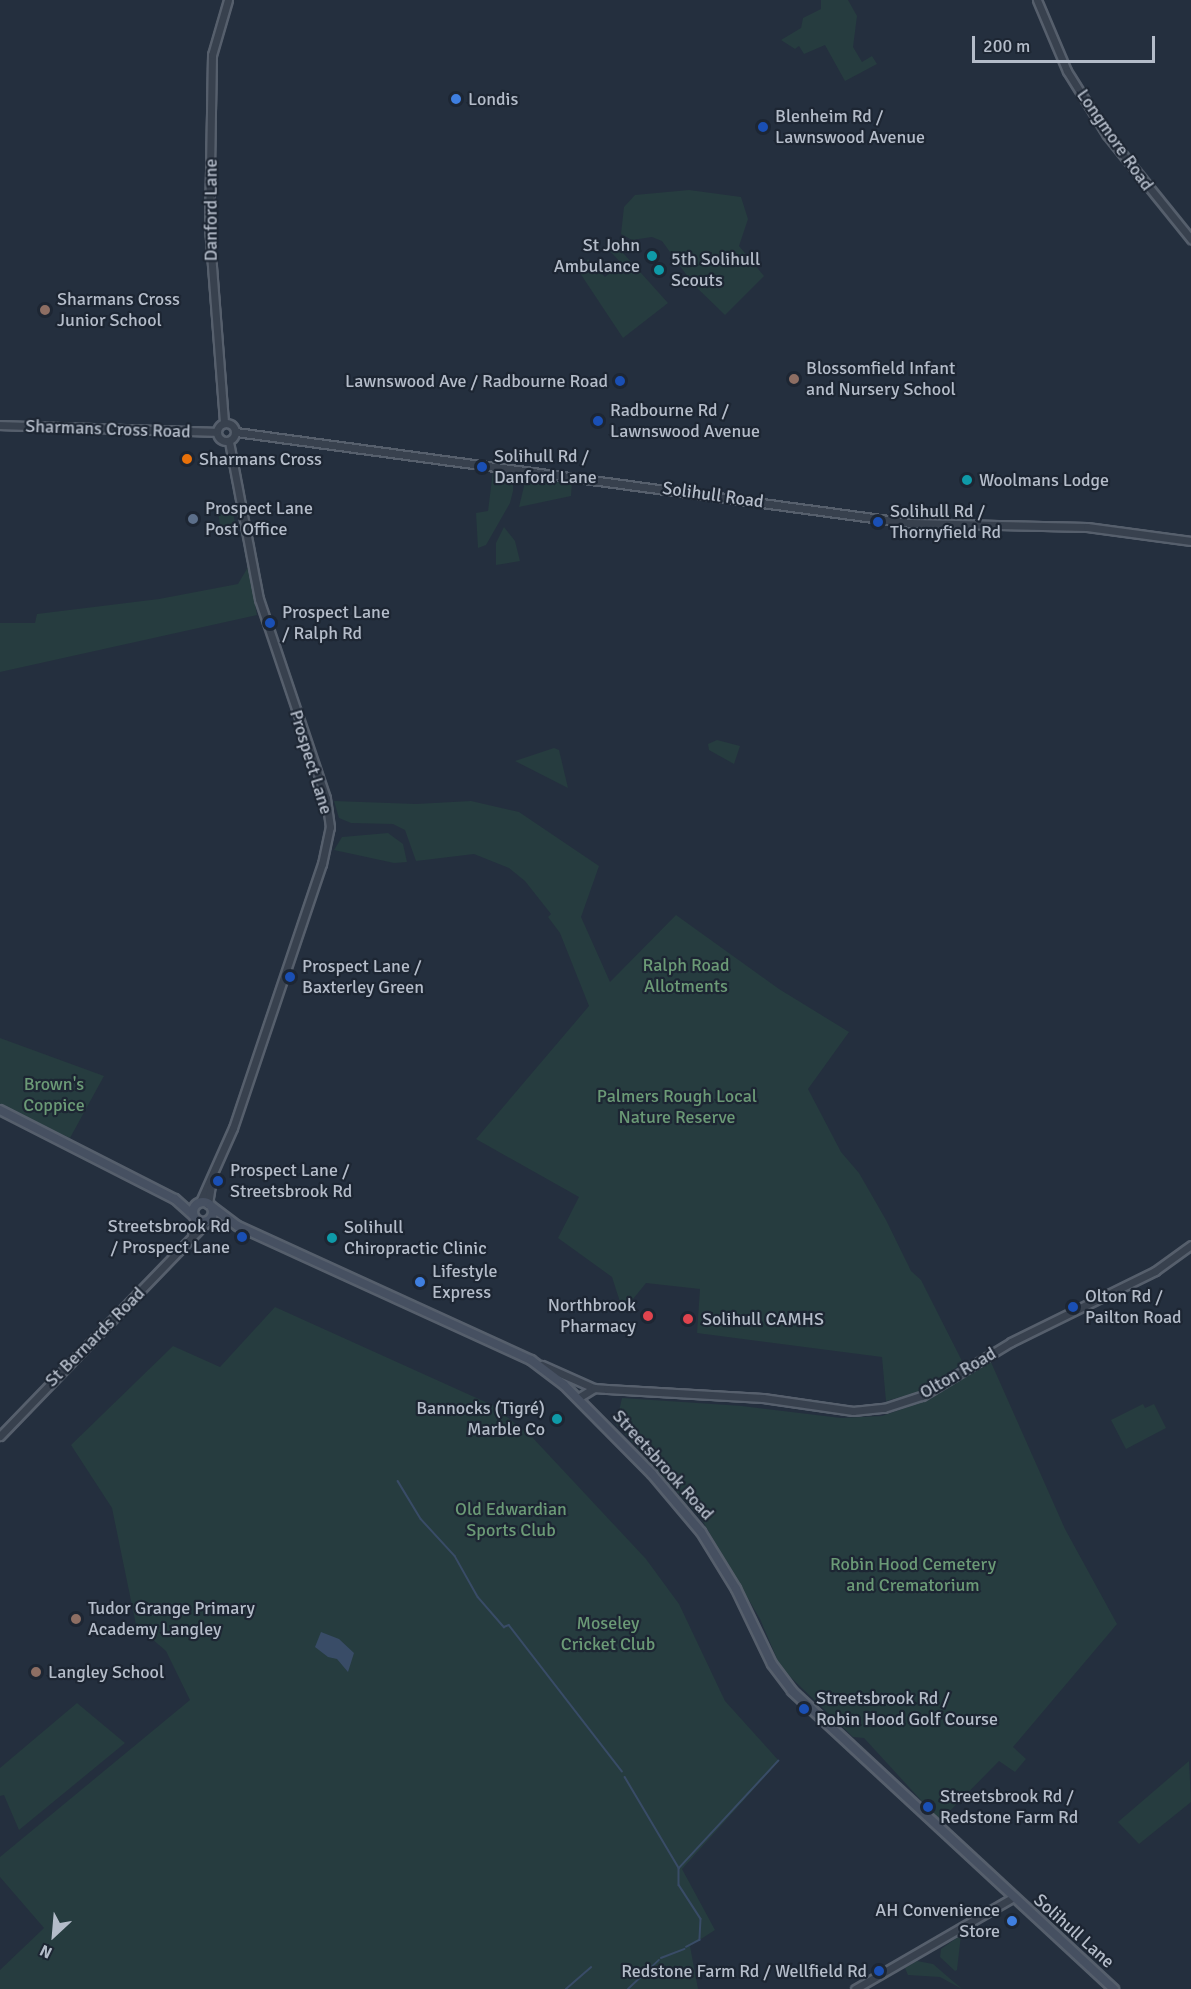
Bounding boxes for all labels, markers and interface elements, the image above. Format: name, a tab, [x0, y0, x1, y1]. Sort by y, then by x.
scale bar	[975, 24, 1158, 62]
text: 200 m	[983, 35, 1030, 57]
street label: Longmore Road	[1072, 85, 1158, 195]
place label: Londis	[468, 88, 518, 110]
marker: Londis	[449, 92, 463, 106]
place label: Blenheim Rd / Lawnswood Avenue	[775, 106, 925, 148]
marker: Blenheim Rd / Lawnswood Avenue	[756, 120, 770, 134]
street label: Danford Lane	[200, 159, 222, 261]
place label: St John Ambulance	[554, 235, 640, 278]
marker: St John Ambulance	[645, 249, 659, 263]
place label: 5th Solihull Scouts	[671, 249, 760, 292]
marker: 5th Solihull Scouts	[652, 263, 666, 277]
place label: Sharmans Cross Junior School	[57, 289, 180, 332]
marker: Sharmans Cross Junior School	[38, 303, 52, 317]
place label: Blossomfield Infant and Nursery School	[806, 358, 956, 400]
place label: Lawnswood Ave / Radbourne Road	[345, 370, 608, 392]
marker: Blossomfield Infant and Nursery School	[787, 372, 801, 386]
marker: Lawnswood Ave / Radbourne Road	[613, 374, 627, 388]
place label: Radbourne Rd / Lawnswood Avenue	[610, 400, 760, 442]
marker: Radbourne Rd / Lawnswood Avenue	[591, 414, 605, 428]
street label: Sharmans Cross Road	[25, 415, 191, 443]
place label: Solihull Rd / Danford Lane	[494, 446, 597, 488]
place label: Sharmans Cross	[199, 448, 322, 470]
marker: Sharmans Cross	[180, 452, 194, 466]
marker: Solihull Rd / Danford Lane	[475, 460, 489, 474]
place label: Woolmans Lodge	[979, 469, 1109, 491]
marker: Woolmans Lodge	[960, 473, 974, 487]
street label: Solihull Road	[661, 477, 765, 513]
place label: Prospect Lane Post Office	[205, 498, 313, 540]
place label: Solihull Rd / Thornyfield Rd	[890, 501, 1001, 544]
marker: Prospect Lane Post Office	[186, 512, 200, 526]
marker: Solihull Rd / Thornyfield Rd	[871, 515, 885, 529]
place label: Prospect Lane / Ralph Rd	[282, 602, 390, 644]
marker: Prospect Lane / Ralph Rd	[263, 616, 277, 630]
street label: Prospect Lane	[285, 707, 337, 817]
park label: Ralph Road Allotments	[643, 955, 729, 998]
place label: Prospect Lane / Baxterley Green	[302, 956, 424, 998]
marker: Prospect Lane / Baxterley Green	[283, 970, 297, 984]
park label: Brown's Coppice	[23, 1074, 85, 1116]
park label: Palmers Rough Local Nature Reserve	[597, 1086, 757, 1128]
place label: Prospect Lane / Streetsbrook Rd	[230, 1160, 352, 1202]
marker: Prospect Lane / Streetsbrook Rd	[211, 1174, 225, 1188]
place label: Streetsbrook Rd / Prospect Lane	[108, 1216, 230, 1258]
place label: Solihull Chiropractic Clinic	[344, 1217, 487, 1260]
marker: Streetsbrook Rd / Prospect Lane	[235, 1230, 249, 1244]
marker: Solihull Chiropractic Clinic	[325, 1231, 339, 1245]
place label: Lifestyle Express	[432, 1261, 497, 1304]
marker: Lifestyle Express	[413, 1275, 427, 1289]
street label: St Bernards Road	[41, 1283, 149, 1391]
place label: Olton Rd / Pailton Road	[1085, 1286, 1182, 1328]
place label: Northbrook Pharmacy	[548, 1295, 636, 1338]
marker: Olton Rd / Pailton Road	[1066, 1300, 1080, 1314]
place label: Solihull CAMHS	[702, 1308, 824, 1330]
marker: Northbrook Pharmacy	[641, 1309, 655, 1323]
marker: Solihull CAMHS	[679, 1310, 697, 1328]
street label: Olton Road	[916, 1342, 1000, 1404]
place label: Bannocks (Tigré) Marble Co	[416, 1398, 545, 1440]
street label: Streetsbrook Road	[608, 1405, 718, 1525]
marker: Bannocks (Tigré) Marble Co	[550, 1412, 564, 1426]
park label: Old Edwardian Sports Club	[455, 1499, 567, 1541]
park label: Robin Hood Cemetery and Crematorium	[830, 1554, 996, 1596]
place label: Tudor Grange Primary Academy Langley	[88, 1598, 255, 1640]
marker: Tudor Grange Primary Academy Langley	[69, 1612, 83, 1626]
park label: Moseley Cricket Club	[561, 1613, 655, 1656]
place label: Langley School	[48, 1661, 164, 1683]
marker: Langley School	[29, 1665, 43, 1679]
place label: Streetsbrook Rd / Robin Hood Golf Course	[816, 1688, 998, 1730]
marker: Streetsbrook Rd / Robin Hood Golf Course	[797, 1702, 811, 1716]
place label: Streetsbrook Rd / Redstone Farm Rd	[940, 1786, 1078, 1828]
marker: Streetsbrook Rd / Redstone Farm Rd	[921, 1800, 935, 1814]
street label: Solihull Lane	[1029, 1889, 1119, 1973]
place label: AH Convenience Store	[875, 1900, 1000, 1942]
north arrow	[24, 1905, 84, 1965]
marker: AH Convenience Store	[1005, 1914, 1019, 1928]
text: N	[37, 1940, 56, 1963]
place label: Redstone Farm Rd / Wellfield Rd	[621, 1960, 867, 1982]
marker: Redstone Farm Rd / Wellfield Rd	[872, 1964, 886, 1978]

